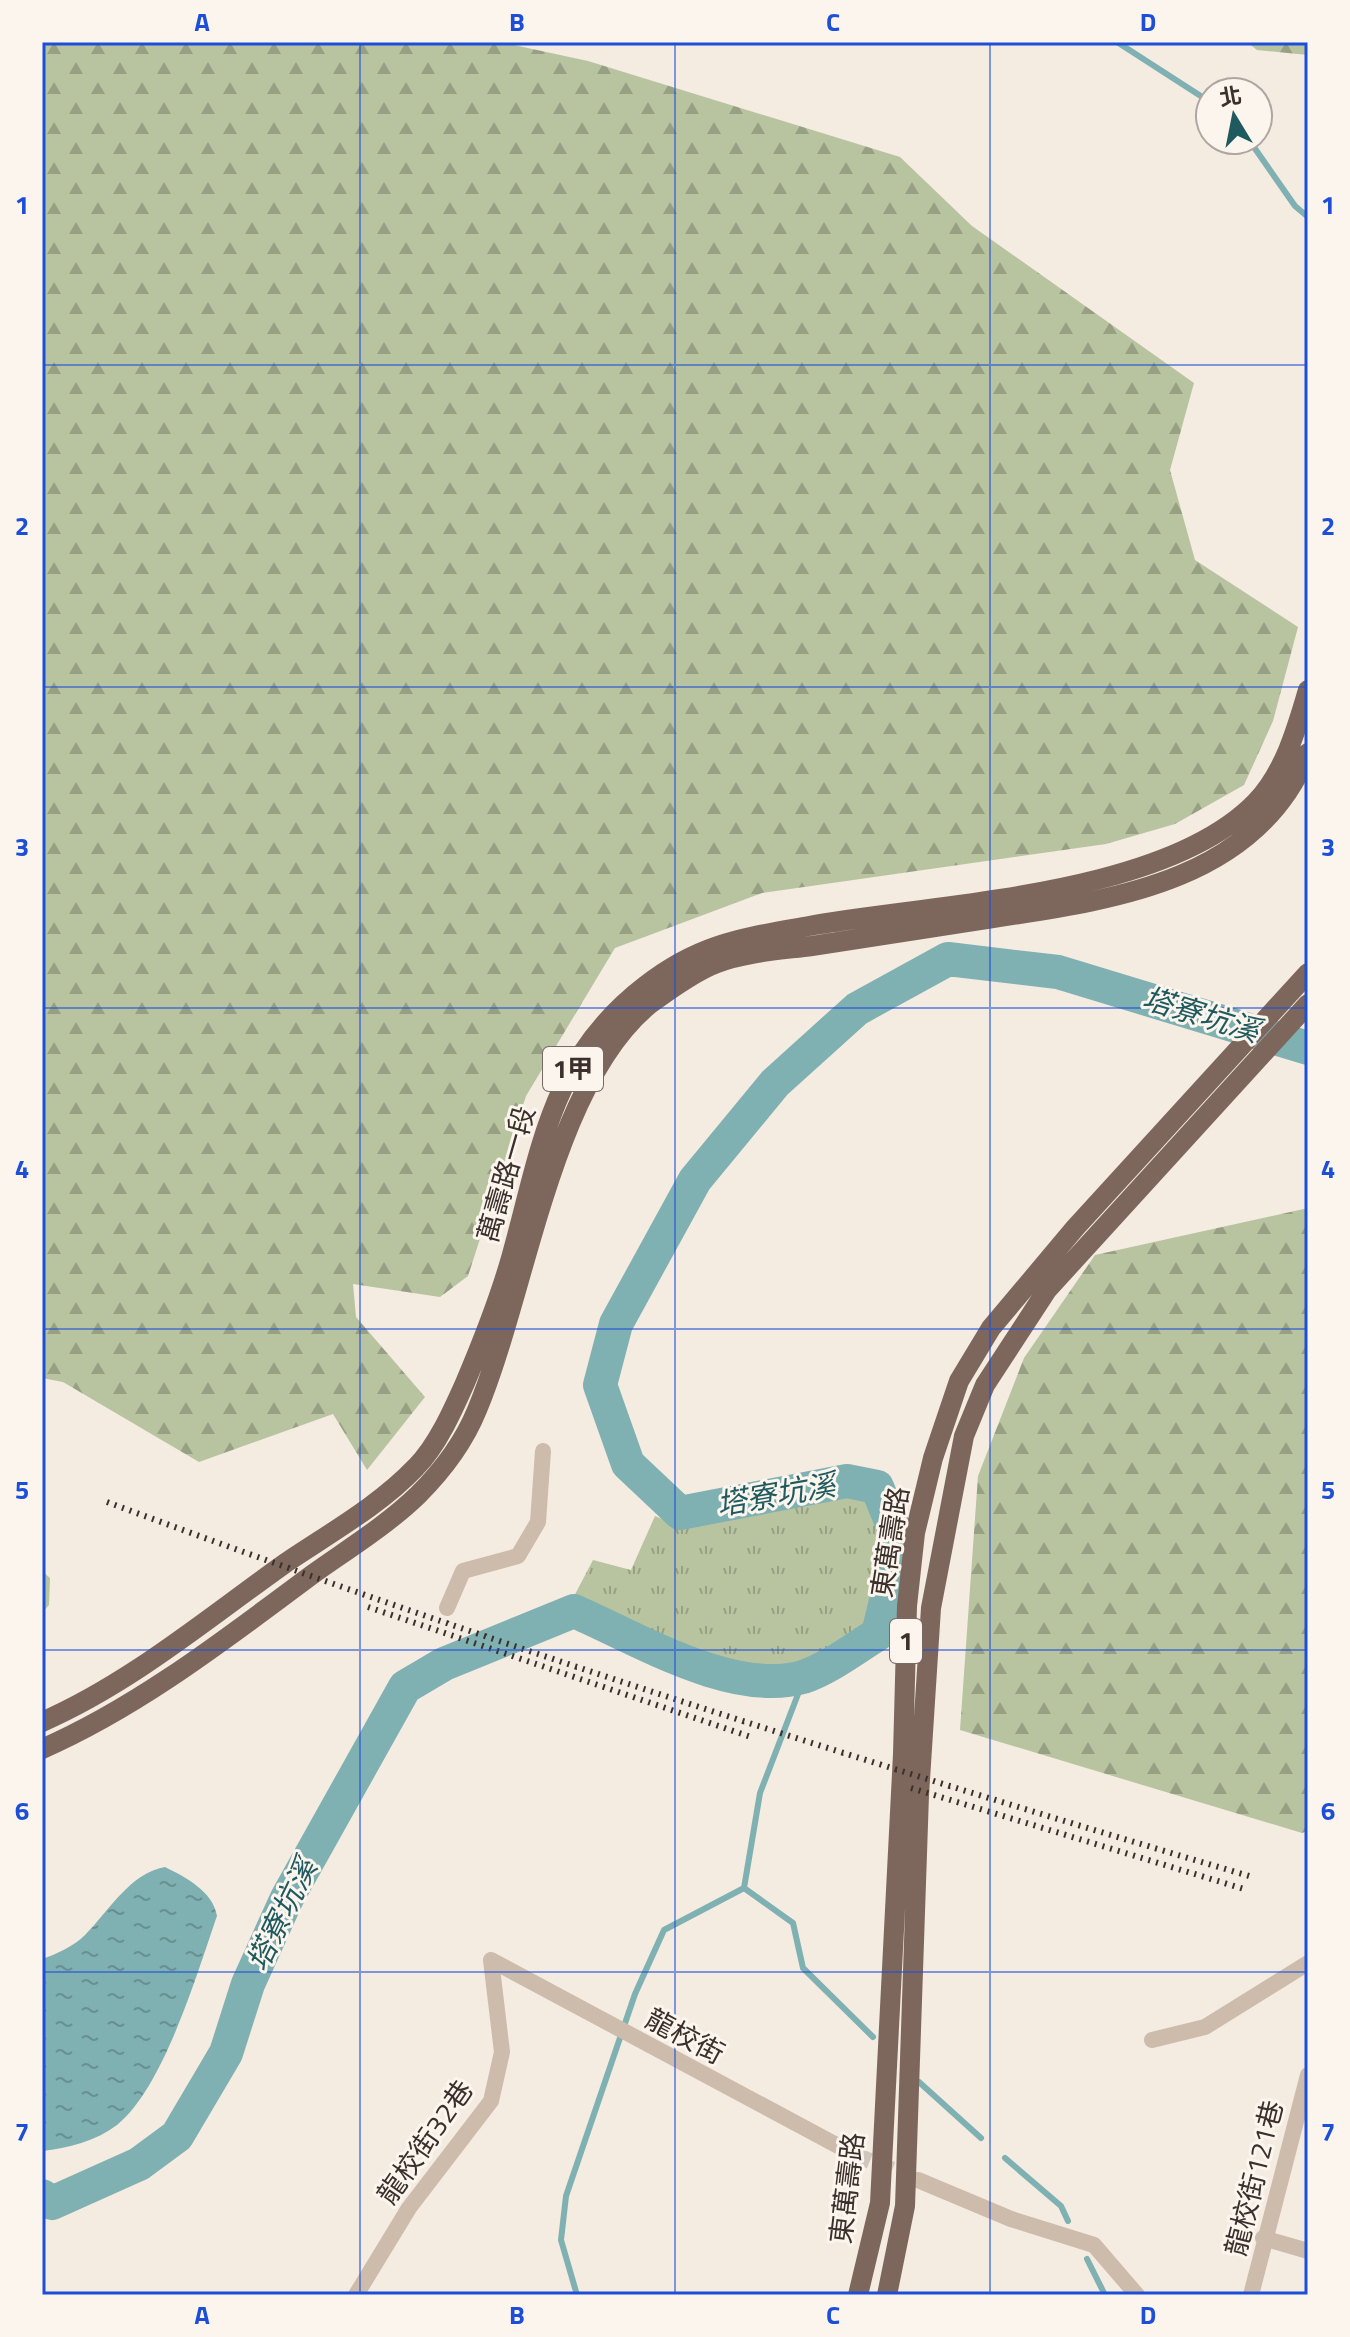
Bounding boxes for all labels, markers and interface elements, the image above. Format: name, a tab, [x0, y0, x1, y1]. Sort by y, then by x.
text: A	[194, 2, 210, 41]
text: B	[509, 2, 525, 41]
text: C	[826, 2, 840, 41]
text: D	[1140, 2, 1156, 41]
north arrow	[1194, 76, 1274, 156]
text: 北	[1217, 78, 1244, 115]
text: 1	[15, 185, 29, 224]
text: 1	[1321, 185, 1335, 224]
text: 2	[15, 506, 29, 545]
text: 2	[1321, 506, 1335, 545]
text: 3	[15, 827, 29, 866]
text: 3	[1321, 827, 1335, 866]
water label: 塔寮坑溪	[1137, 975, 1269, 1055]
road number: 1甲	[543, 1047, 603, 1091]
street label: 萬壽路一段	[466, 1101, 545, 1247]
text: 4	[15, 1149, 29, 1188]
text: 4	[1321, 1149, 1335, 1188]
water label: 塔寮坑溪	[713, 1460, 843, 1527]
text: 5	[15, 1470, 29, 1509]
text: 5	[1321, 1470, 1335, 1509]
street label: 東萬壽路	[860, 1483, 920, 1601]
road number: 1	[890, 1619, 922, 1663]
text: 6	[15, 1791, 29, 1830]
text: 6	[1321, 1791, 1335, 1830]
water label: 塔寮坑溪	[234, 1847, 330, 1979]
street label: 龍校街	[638, 1997, 732, 2074]
street label: 龍校街32巷	[366, 2071, 483, 2213]
street label: 龍校街121巷	[1213, 2096, 1294, 2260]
text: 7	[15, 2112, 29, 2151]
text: 7	[1321, 2112, 1335, 2151]
street label: 東萬壽路	[818, 2130, 875, 2246]
text: A	[194, 2295, 210, 2334]
text: B	[509, 2295, 525, 2334]
text: C	[826, 2295, 840, 2334]
text: D	[1140, 2295, 1156, 2334]

